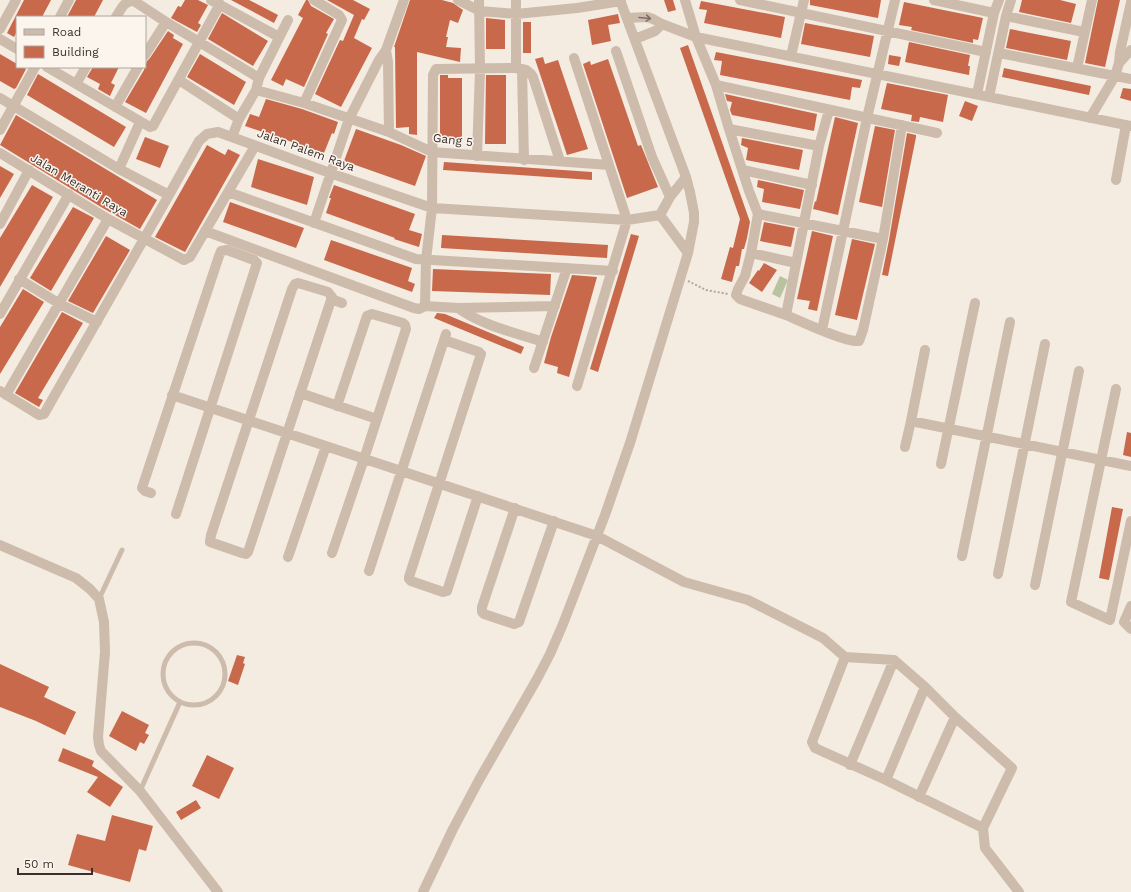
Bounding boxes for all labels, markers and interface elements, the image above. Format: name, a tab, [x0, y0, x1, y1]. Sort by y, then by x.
one-way arrow	[638, 14, 651, 21]
legend	[16, 16, 146, 68]
text: Road	[52, 25, 81, 39]
text: Building	[52, 45, 99, 59]
street label: Jalan Palem Raya	[255, 126, 357, 174]
street label: Gang 5	[432, 131, 474, 149]
street label: Jalan Meranti Raya	[28, 150, 130, 220]
scale bar	[18, 850, 92, 876]
text: 50 m	[24, 857, 54, 871]

